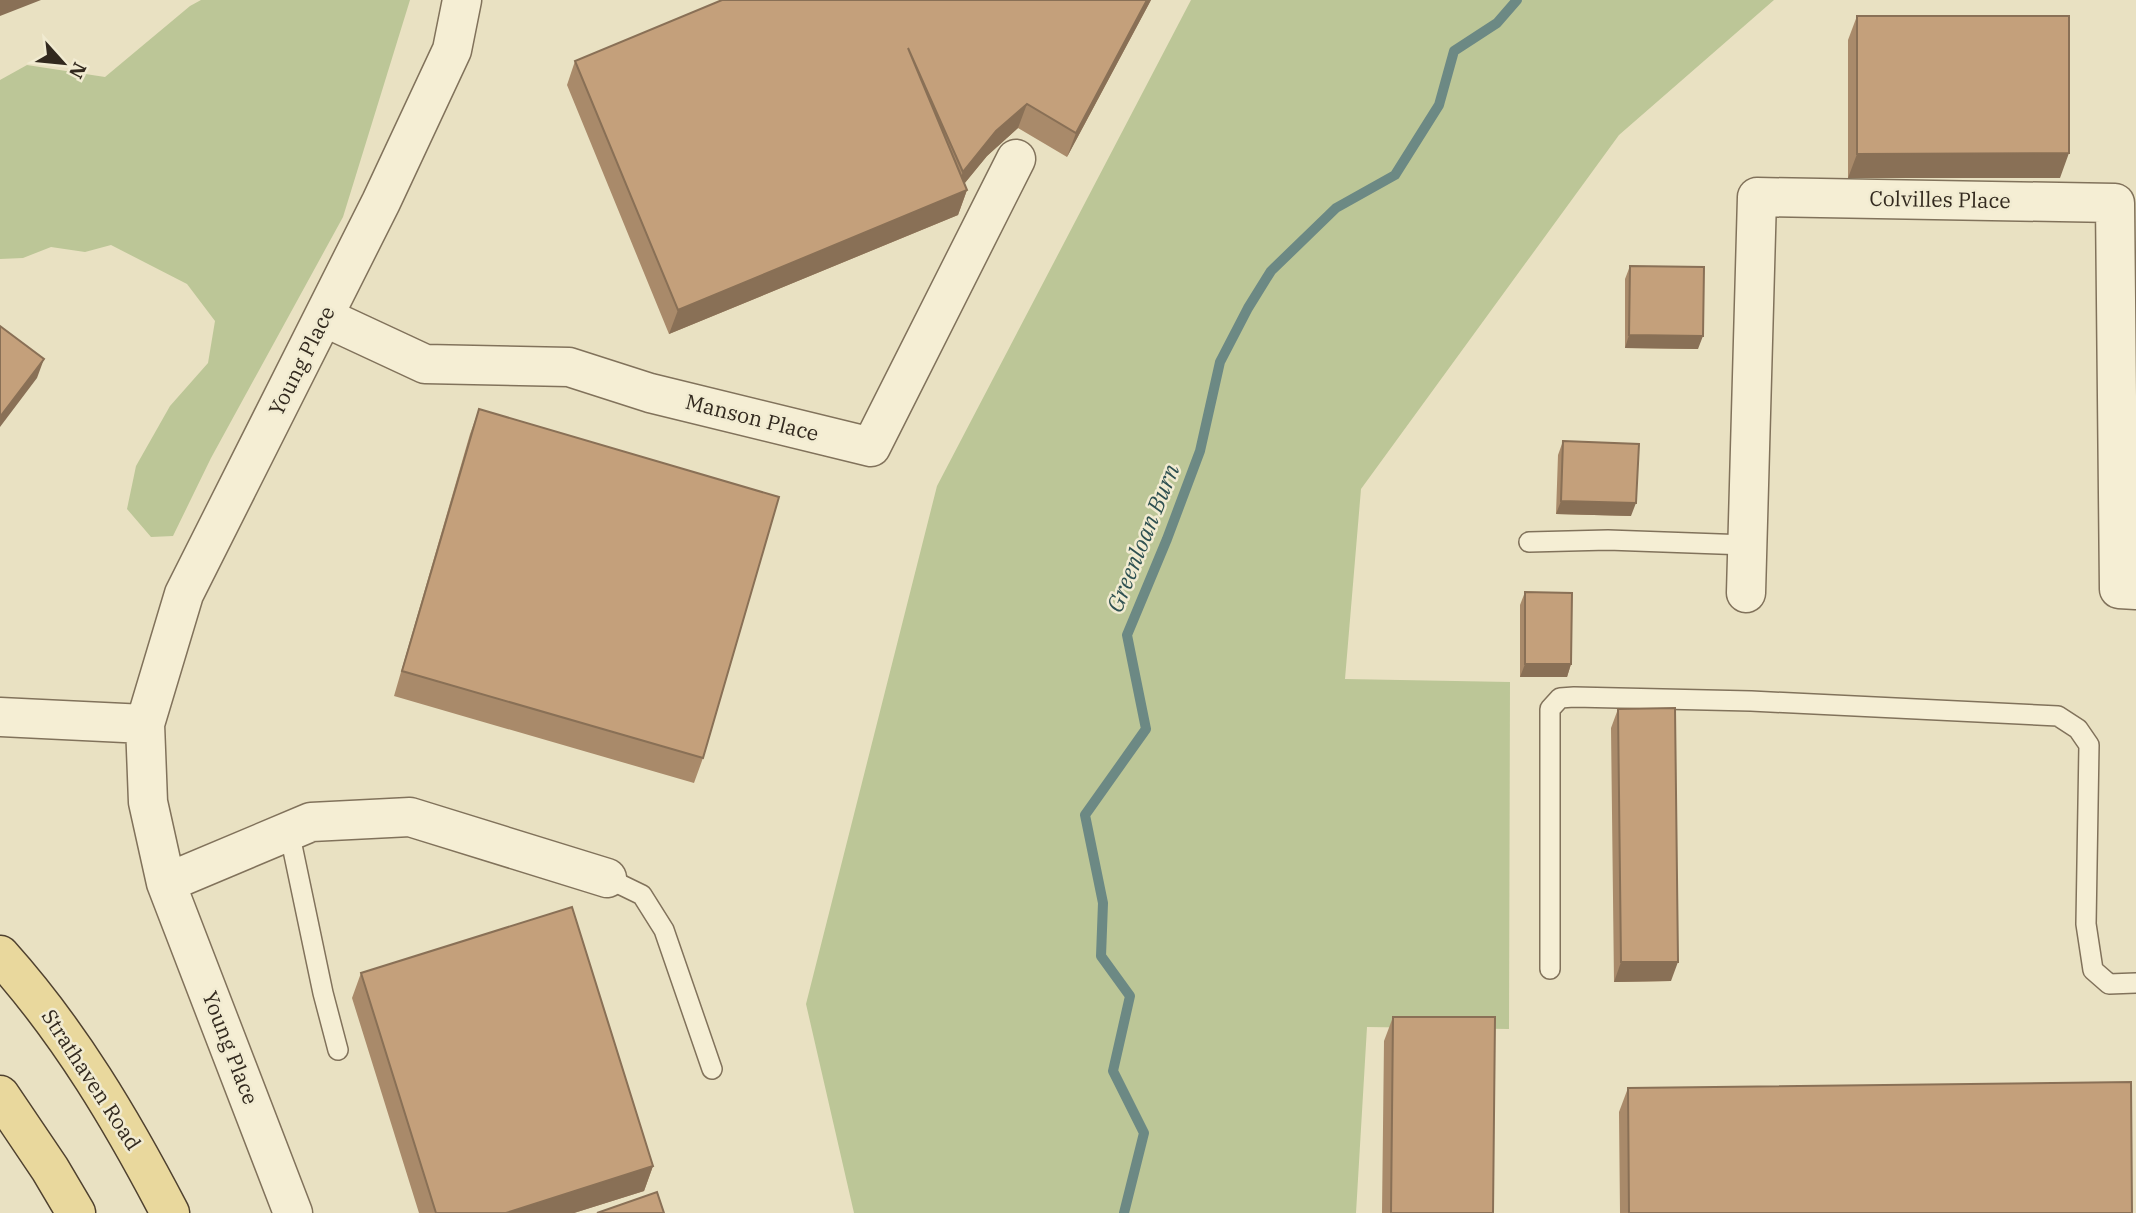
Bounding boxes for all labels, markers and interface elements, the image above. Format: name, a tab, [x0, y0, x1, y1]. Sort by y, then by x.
north arrow	[28, 28, 98, 98]
text: N	[64, 59, 92, 83]
street label: Colvilles Place	[1869, 184, 2011, 214]
street label: Young Place	[262, 301, 341, 420]
street label: Manson Place	[683, 387, 822, 447]
water label: Greenloan Burn	[1099, 459, 1185, 616]
street label: Young Place	[197, 987, 265, 1108]
street label: Strathaven Road	[36, 1004, 148, 1155]

